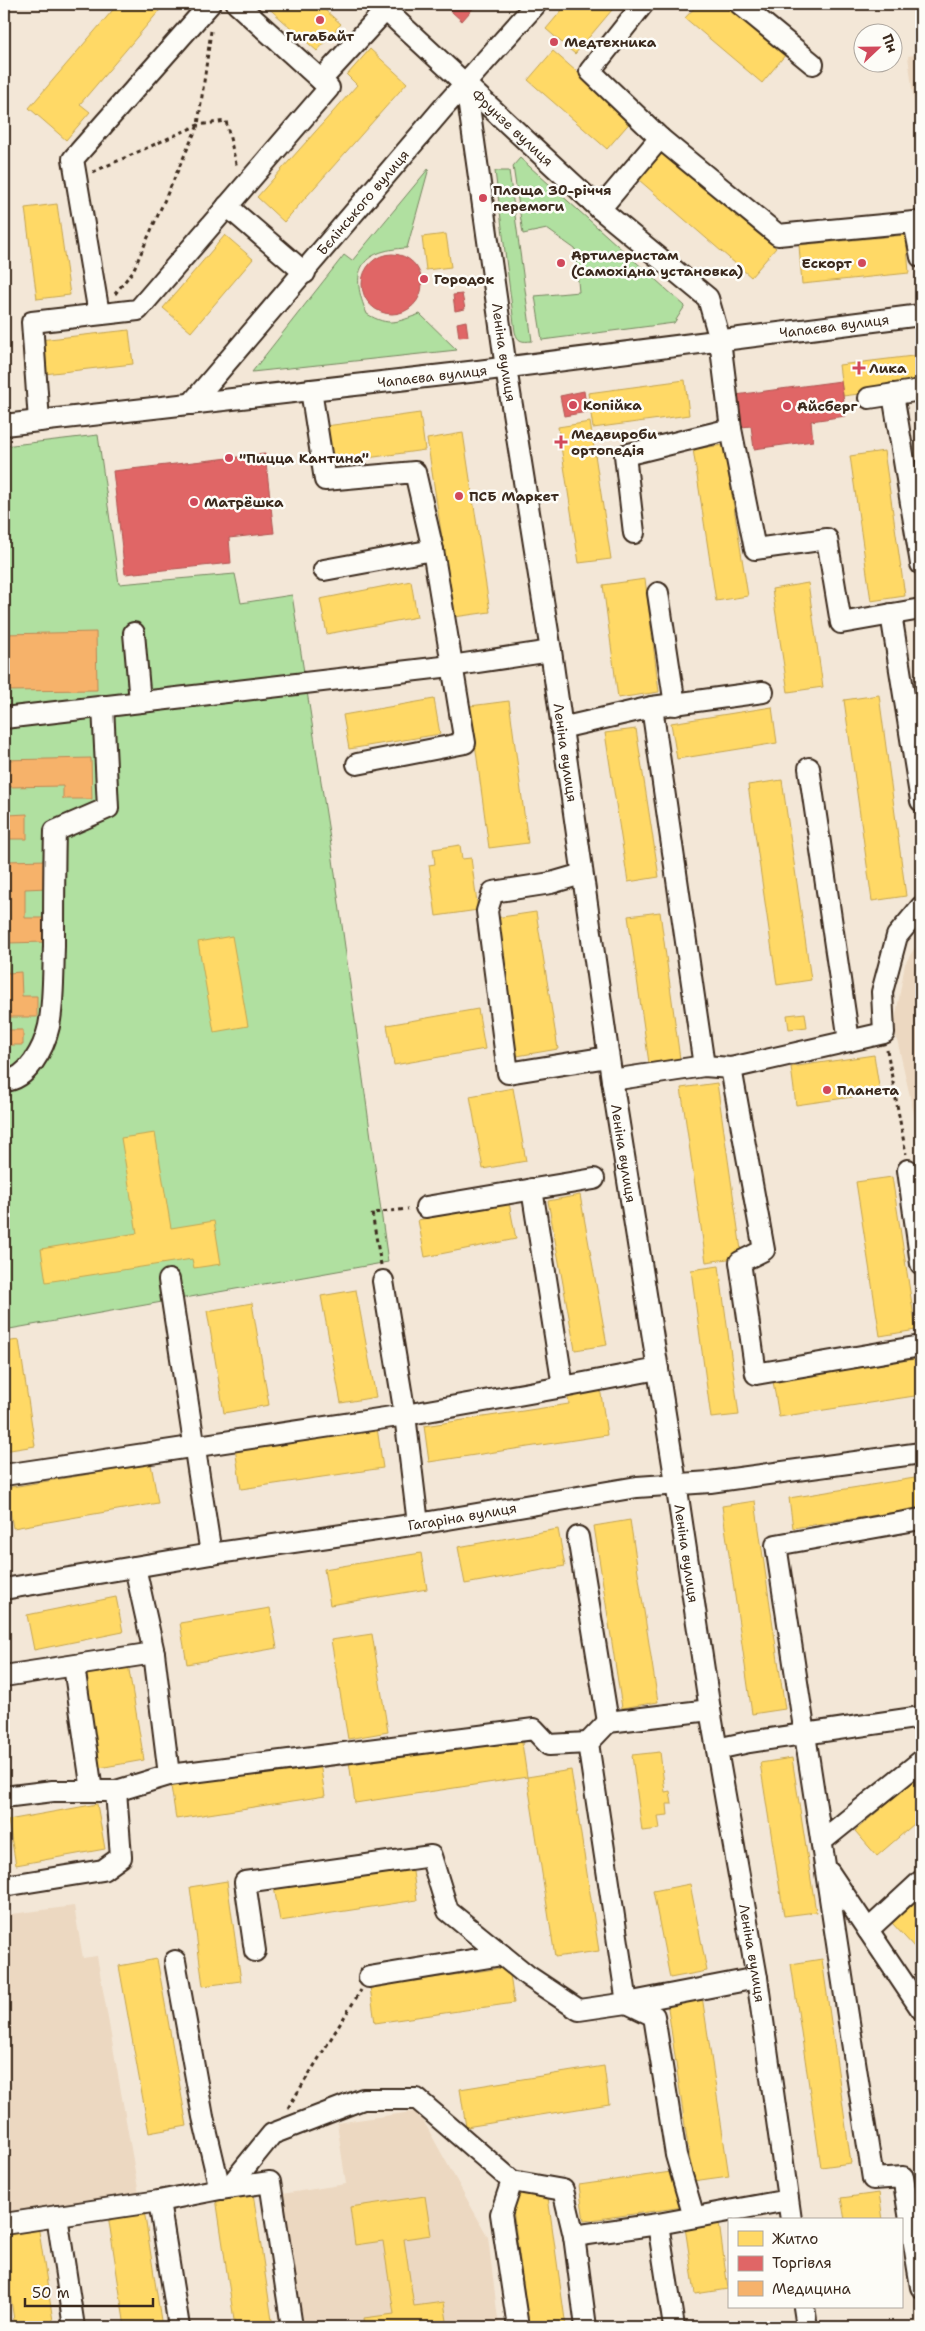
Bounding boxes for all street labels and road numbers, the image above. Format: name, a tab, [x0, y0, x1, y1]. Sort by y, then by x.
street label: Фрунзе вулиця	[468, 85, 557, 170]
street label: Бєлінського вулиця	[313, 146, 413, 259]
street label: Леніна вулиця	[488, 302, 520, 403]
street label: Чапаєва вулиця	[778, 310, 890, 342]
street label: Чапаєва вулиця	[376, 361, 488, 391]
street label: Леніна вулиця	[550, 702, 581, 803]
street label: Леніна вулиця	[607, 1103, 640, 1204]
street label: Гагаріна вулиця	[407, 1498, 518, 1534]
street label: Леніна вулиця	[670, 1503, 703, 1604]
street label: Леніна вулиця	[735, 1903, 769, 2003]

